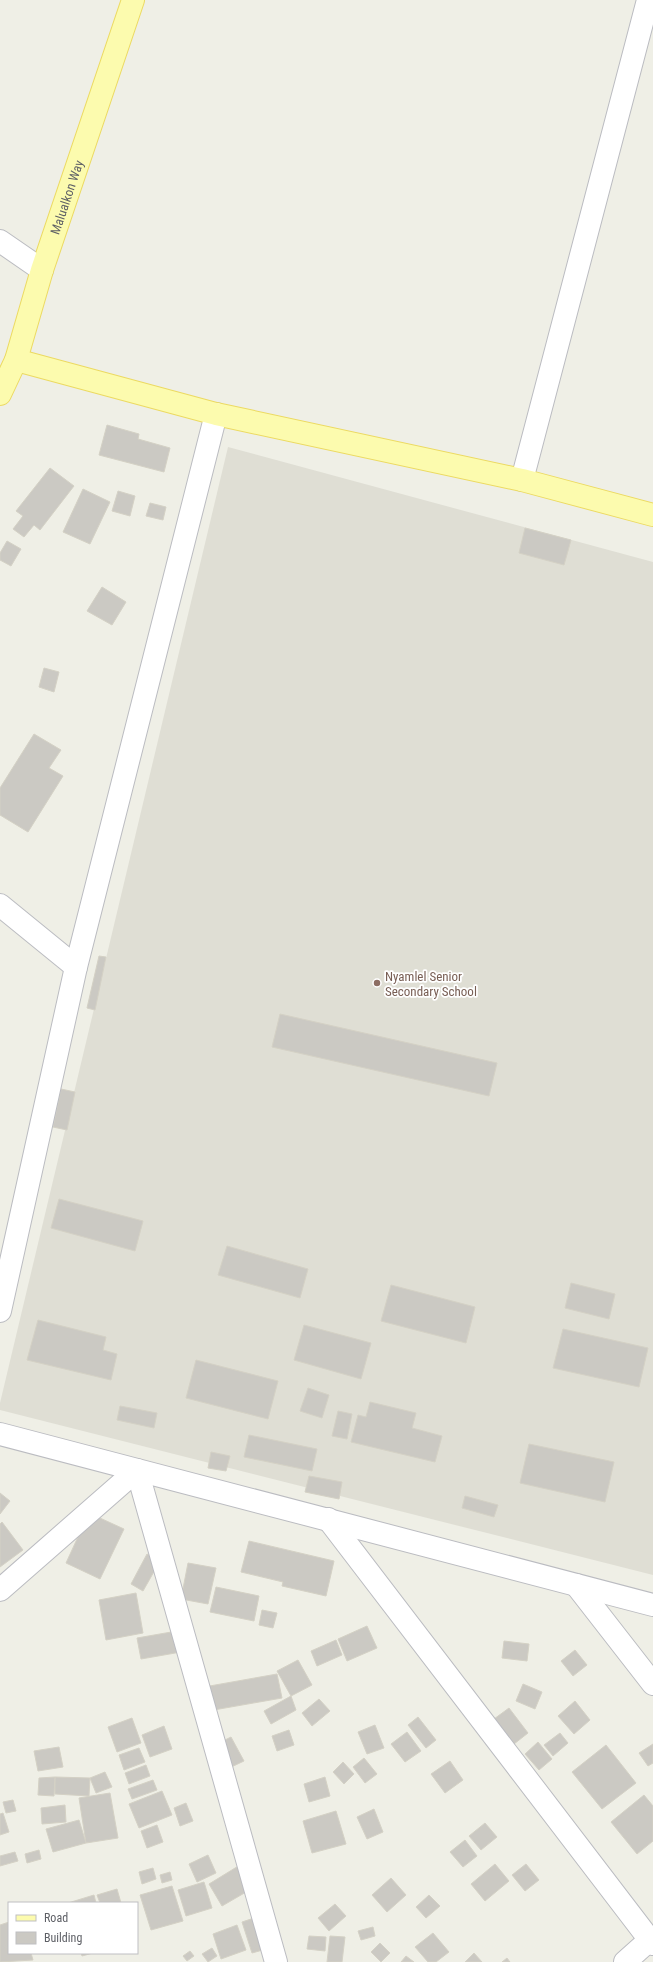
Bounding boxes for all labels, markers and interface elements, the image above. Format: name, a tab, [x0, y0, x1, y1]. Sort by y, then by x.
street label: Malualkon Way	[48, 158, 87, 237]
place label: Nyamlel Senior Secondary School	[385, 969, 477, 999]
marker: Nyamlel Senior Secondary School	[372, 978, 382, 988]
legend	[8, 1902, 138, 1954]
text: Road	[44, 1911, 68, 1925]
text: Building	[44, 1931, 82, 1945]

